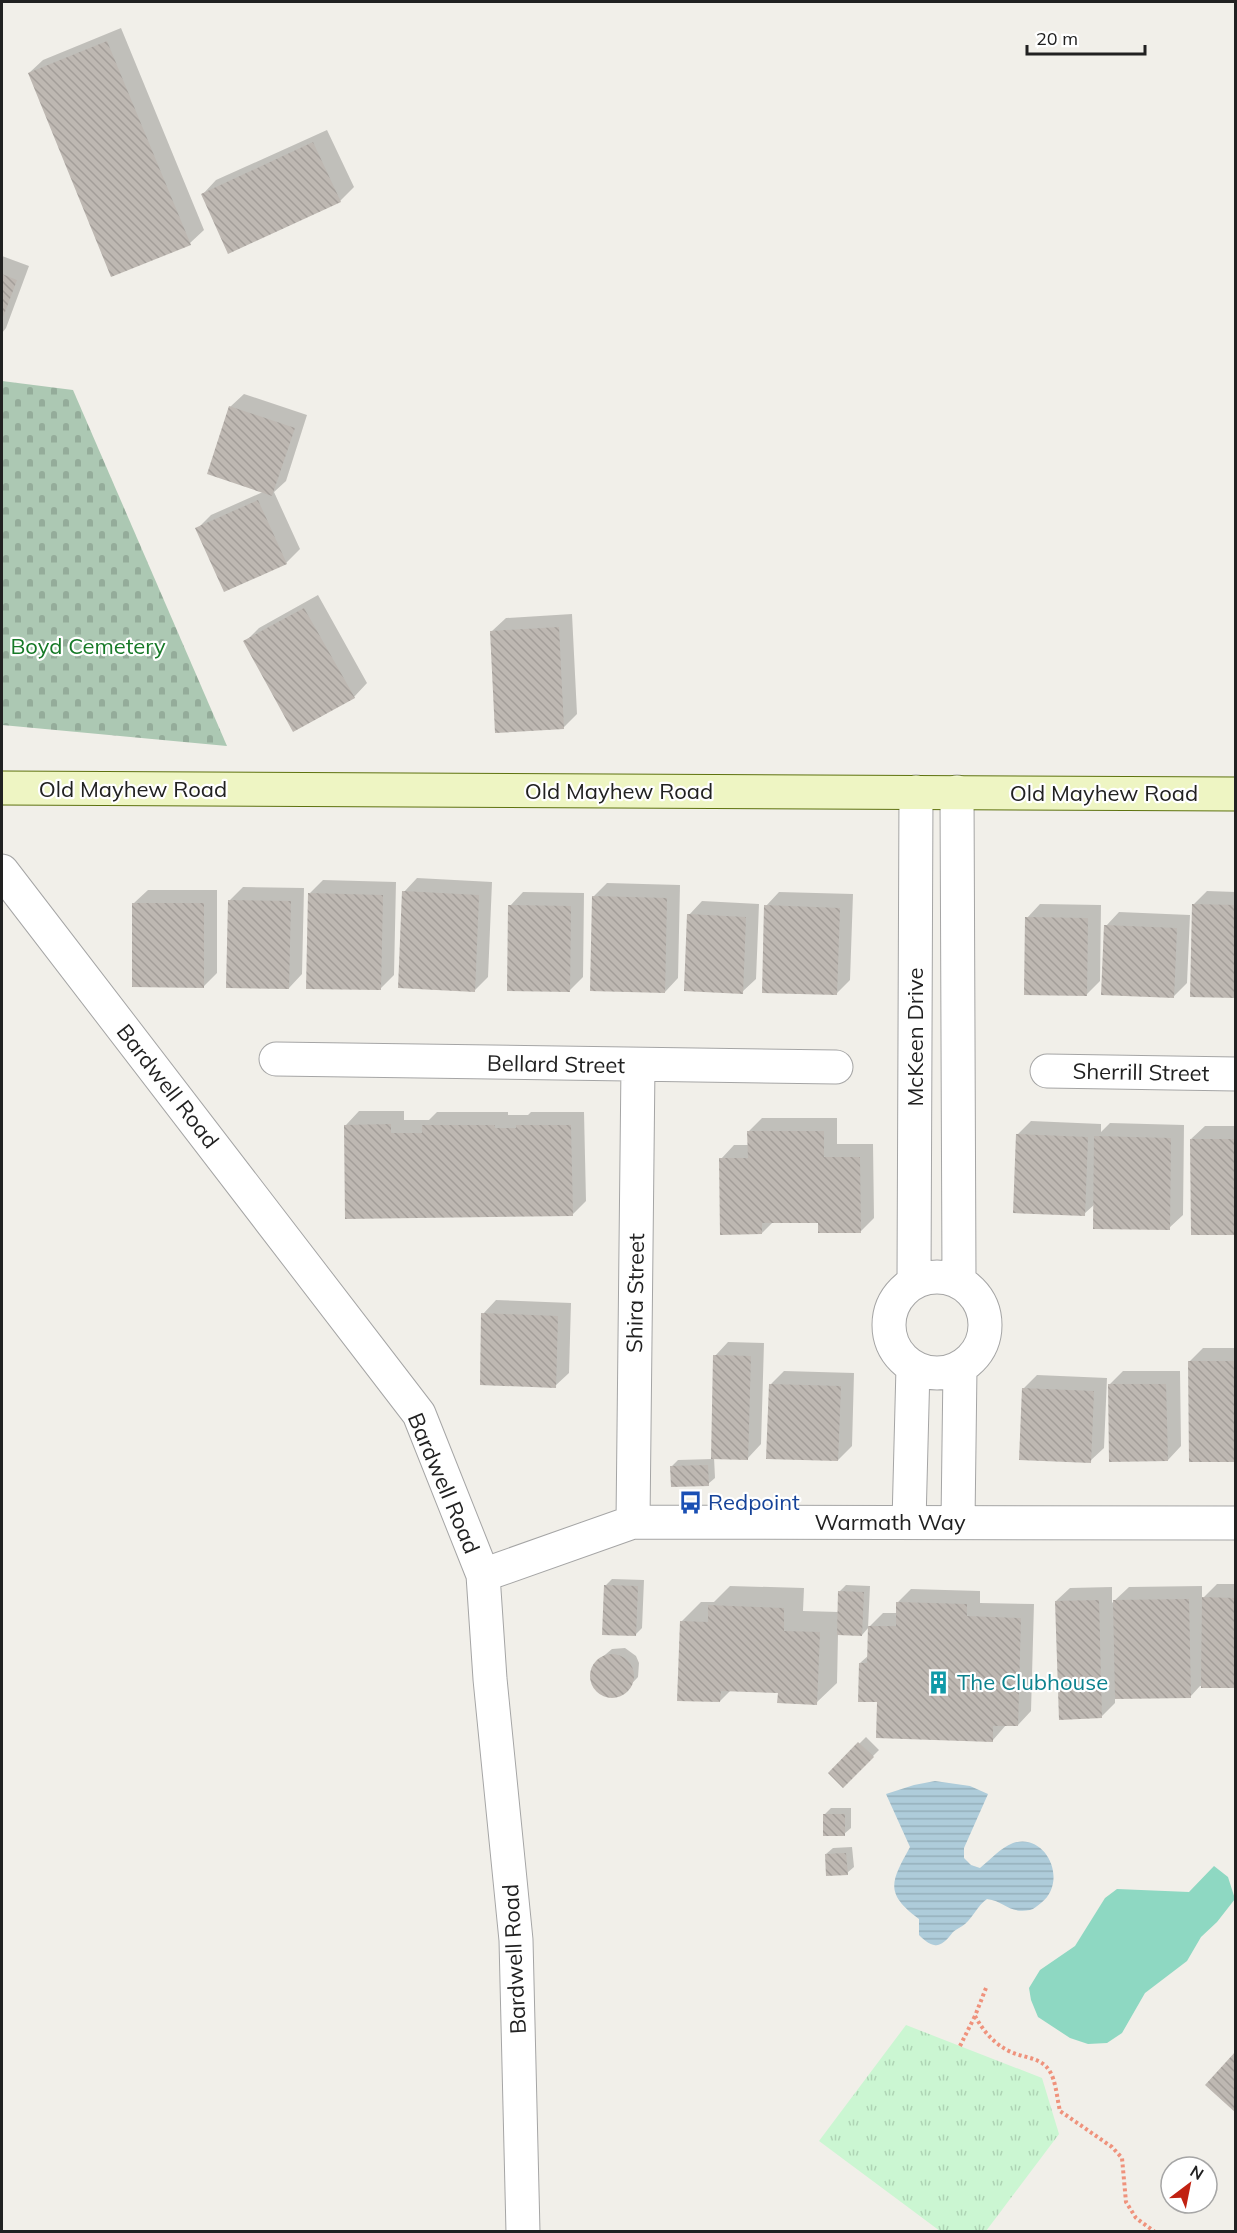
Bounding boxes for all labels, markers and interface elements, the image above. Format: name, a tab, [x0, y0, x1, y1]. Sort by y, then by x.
scale bar	[1027, 18, 1146, 56]
text: 20 m	[1036, 27, 1078, 50]
park label: Boyd Cemetery	[10, 632, 166, 660]
street label: Old Mayhew Road	[39, 775, 227, 803]
street label: Old Mayhew Road	[525, 777, 713, 805]
street label: Old Mayhew Road	[1010, 779, 1198, 807]
street label: McKeen Drive	[901, 967, 929, 1107]
street label: Bardwell Road	[111, 1018, 225, 1154]
street label: Bellard Street	[487, 1049, 626, 1079]
street label: Sherrill Street	[1072, 1057, 1210, 1087]
street label: Shira Street	[620, 1233, 650, 1353]
street label: Bardwell Road	[402, 1408, 486, 1558]
place label: Redpoint	[708, 1488, 800, 1516]
bus stop icon: Redpoint	[677, 1489, 703, 1515]
street label: Warmath Way	[814, 1508, 966, 1536]
place label: The Clubhouse	[957, 1668, 1108, 1696]
building icon: The Clubhouse	[926, 1669, 952, 1695]
street label: Bardwell Road	[496, 1883, 532, 2035]
north arrow	[1159, 2155, 1219, 2215]
text: N	[1187, 2161, 1207, 2184]

